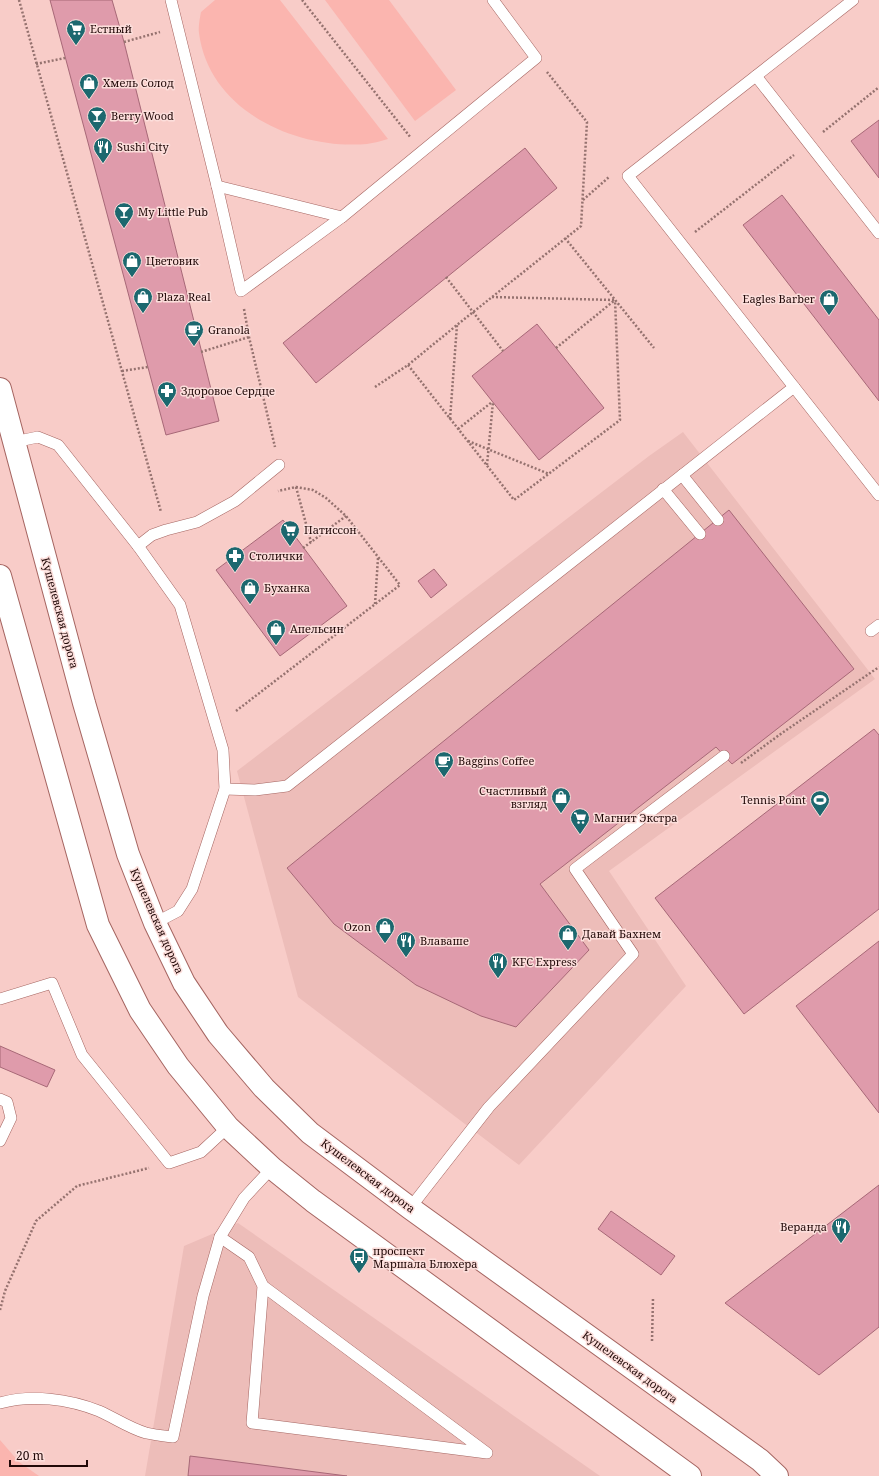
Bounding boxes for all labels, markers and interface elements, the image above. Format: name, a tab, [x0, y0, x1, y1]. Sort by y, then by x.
supermarket icon: Естный	[65, 18, 87, 46]
place label: Естный	[90, 21, 132, 36]
shop icon: Хмель Солод	[78, 72, 100, 100]
place label: Хмель Солод	[103, 75, 174, 90]
bar icon: Berry Wood	[86, 105, 108, 133]
place label: Berry Wood	[111, 108, 174, 123]
restaurant icon: Sushi City	[92, 136, 114, 164]
place label: Sushi City	[117, 139, 169, 154]
bar icon: My Little Pub	[113, 201, 135, 229]
place label: My Little Pub	[138, 204, 208, 219]
shop icon: Цветовик	[121, 250, 143, 278]
place label: Цветовик	[146, 253, 199, 268]
shop icon: Plaza Real	[132, 286, 154, 314]
shop icon: Eagles Barber	[818, 288, 840, 316]
place label: Plaza Real	[157, 289, 211, 304]
place label: Eagles Barber	[743, 291, 816, 306]
cafe icon: Granola	[183, 319, 205, 347]
place label: Granola	[208, 322, 250, 337]
pharmacy icon: Здоровое Сердце	[156, 380, 178, 408]
place label: Здоровое Сердце	[181, 383, 275, 398]
supermarket icon: Патиссон	[279, 519, 301, 547]
place label: Патиссон	[304, 522, 357, 537]
pharmacy icon: Столички	[224, 545, 246, 573]
place label: Столички	[249, 548, 303, 563]
street label: Кушелевская дорога	[38, 556, 83, 670]
shop icon: Буханка	[239, 577, 261, 605]
place label: Буханка	[264, 580, 310, 595]
shop icon: Апельсин	[265, 618, 287, 646]
place label: Апельсин	[290, 621, 344, 636]
cafe icon: Baggins Coffee	[433, 750, 455, 778]
place label: Baggins Coffee	[458, 753, 534, 768]
place label: Счастливый взгляд	[479, 783, 547, 811]
shop icon: Счастливый взгляд	[550, 786, 572, 814]
sports icon: Tennis Point	[809, 789, 831, 817]
place label: Tennis Point	[741, 792, 806, 807]
supermarket icon: Магнит Экстра	[569, 807, 591, 835]
place label: Магнит Экстра	[594, 810, 677, 825]
street label: Кушелевская дорога	[127, 866, 188, 976]
shop icon: Ozon	[374, 916, 396, 944]
place label: Ozon	[344, 919, 371, 934]
shop icon: Давай Бахнем	[557, 923, 579, 951]
place label: Давай Бахнем	[582, 926, 661, 941]
restaurant icon: Влаваше	[395, 930, 417, 958]
place label: Влаваше	[420, 933, 469, 948]
restaurant icon: KFC Express	[487, 951, 509, 979]
place label: KFC Express	[512, 954, 577, 969]
street label: Кушелевская дорога	[318, 1135, 418, 1216]
restaurant icon: Веранда	[830, 1216, 852, 1244]
place label: Веранда	[780, 1219, 827, 1234]
place label: проспект Маршала Блюхера	[373, 1243, 478, 1271]
bus stop icon: проспект Маршала Блюхера	[348, 1246, 370, 1274]
street label: Кушелевская дорога	[580, 1327, 681, 1406]
scale bar	[10, 1442, 87, 1468]
text: 20 m	[16, 1447, 44, 1464]

